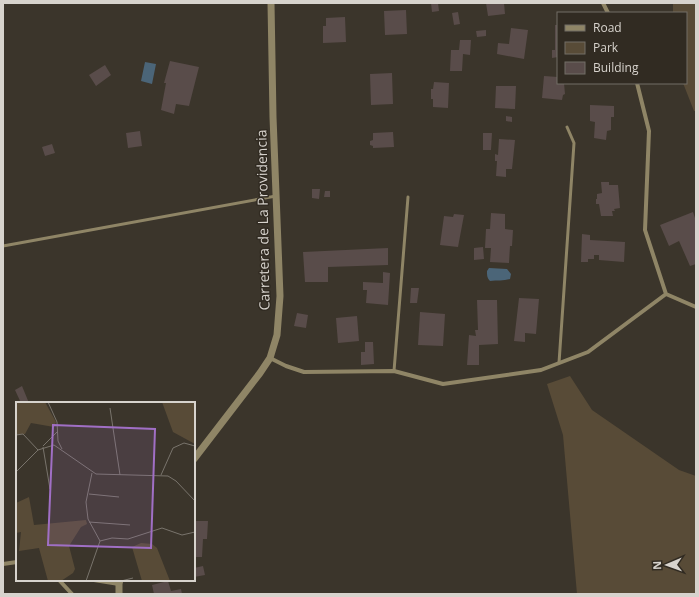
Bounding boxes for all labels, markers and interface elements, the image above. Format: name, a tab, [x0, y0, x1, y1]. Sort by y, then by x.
legend	[557, 12, 687, 84]
text: Road	[593, 19, 622, 36]
text: Park	[593, 39, 619, 56]
text: Building	[593, 59, 639, 76]
street label: Carretera de La Providencia	[251, 129, 274, 311]
inset map	[16, 402, 195, 581]
north arrow	[647, 545, 687, 585]
text: N	[649, 561, 664, 570]

